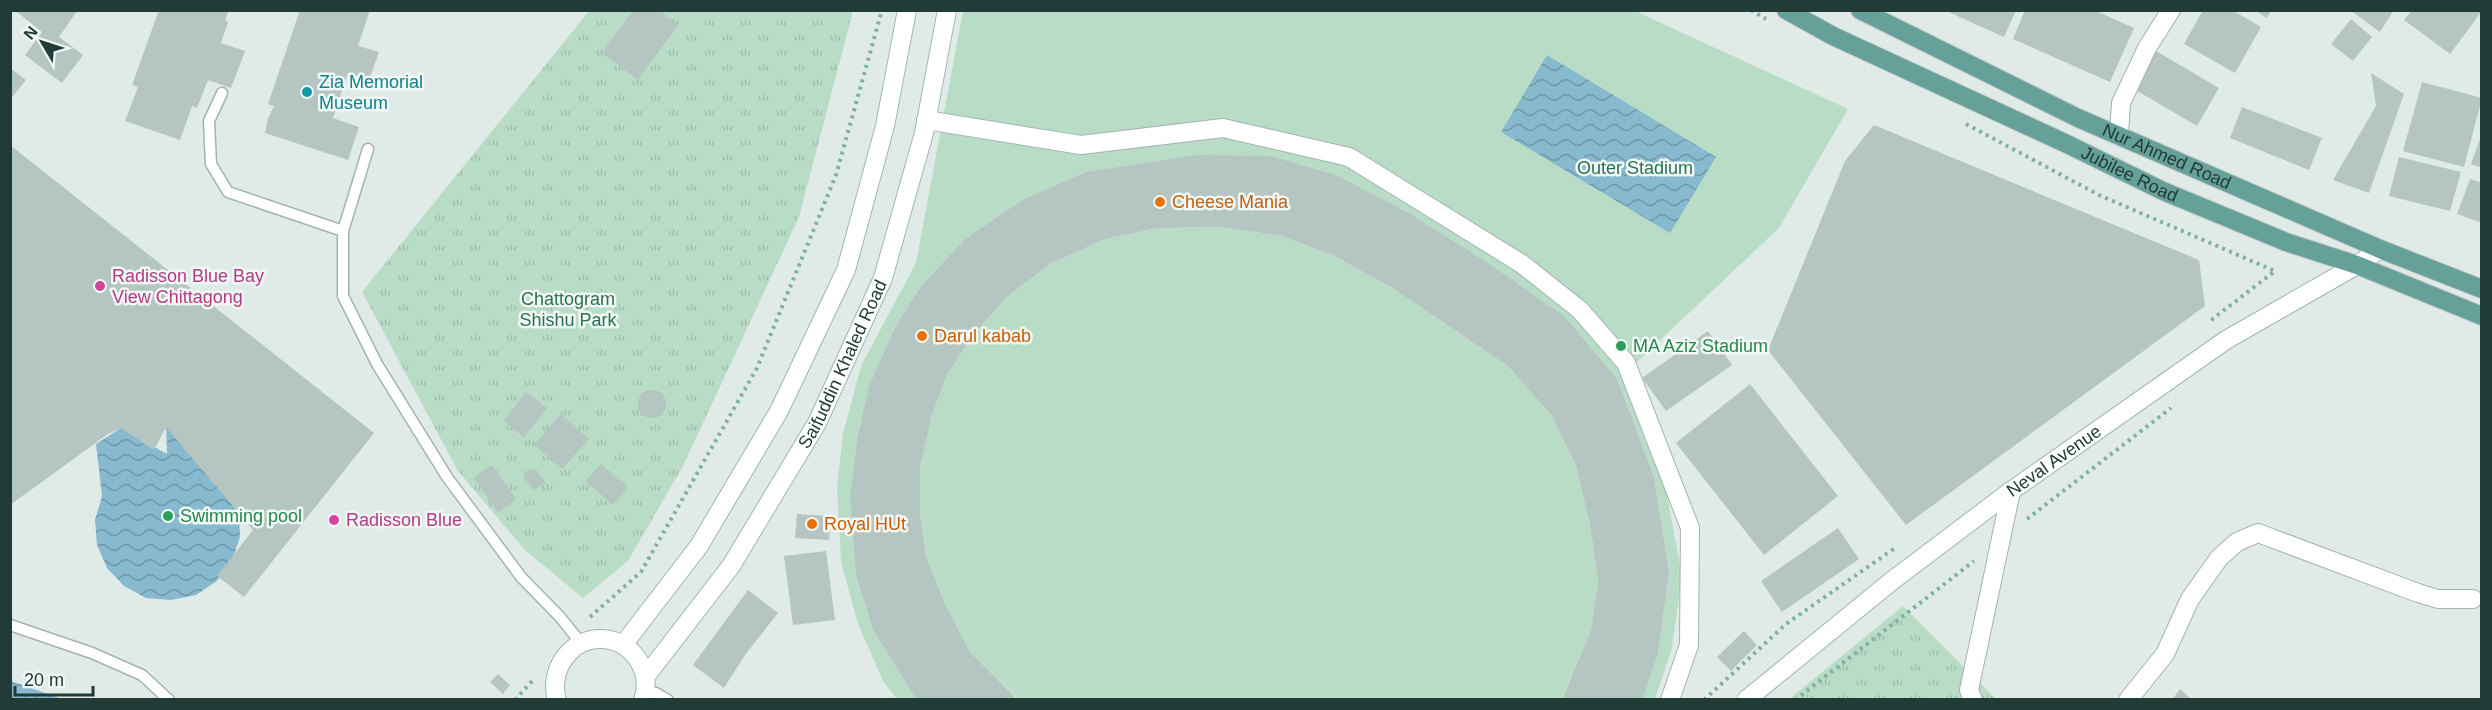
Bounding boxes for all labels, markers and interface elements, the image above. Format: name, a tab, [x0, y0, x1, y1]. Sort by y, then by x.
north arrow	[12, 12, 72, 72]
text: N	[20, 23, 41, 43]
place label: Zia Memorial Museum	[319, 72, 423, 113]
marker: Zia Memorial Museum	[300, 85, 314, 99]
street label: Nur Ahmed Road	[2099, 120, 2234, 193]
street label: Jubilee Road	[2078, 142, 2181, 206]
park label: Outer Stadium	[1577, 158, 1693, 178]
place label: Cheese Mania	[1172, 192, 1289, 212]
marker: Cheese Mania	[1153, 195, 1167, 209]
place label: Radisson Blue Bay View Chittagong	[112, 266, 264, 307]
street label: Saifuddin Khaled Road	[794, 277, 891, 452]
marker: Radisson Blue Bay View Chittagong	[93, 279, 107, 293]
park label: Chattogram Shishu Park	[519, 289, 618, 330]
place label: Darul kabab	[934, 326, 1031, 346]
marker: Darul kabab	[915, 329, 929, 343]
place label: MA Aziz Stadium	[1633, 336, 1768, 356]
marker: MA Aziz Stadium	[1614, 339, 1628, 353]
street label: Neval Avenue	[2003, 421, 2105, 501]
place label: Swimming pool	[180, 506, 302, 526]
marker: Swimming pool	[161, 509, 175, 523]
place label: Radisson Blue	[346, 510, 462, 530]
marker: Radisson Blue	[327, 513, 341, 527]
place label: Royal HUt	[824, 514, 906, 534]
marker: Royal HUt	[805, 517, 819, 531]
scale bar	[15, 659, 93, 697]
text: 20 m	[24, 670, 64, 690]

